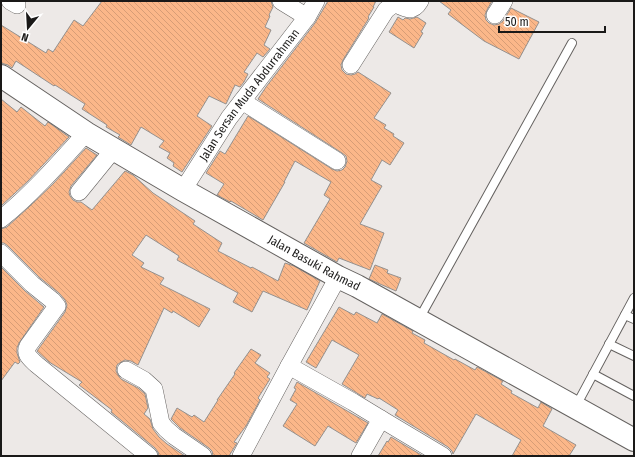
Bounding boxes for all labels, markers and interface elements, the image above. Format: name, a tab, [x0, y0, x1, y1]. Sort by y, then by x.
north arrow	[8, 8, 48, 48]
scale bar	[499, 8, 605, 34]
text: 50 m	[505, 15, 529, 29]
street label: Jalan Sersan Muda Abdurrahman	[196, 26, 302, 164]
text: N	[20, 30, 30, 44]
street label: Jalan Basuki Rahmad	[266, 232, 362, 293]

